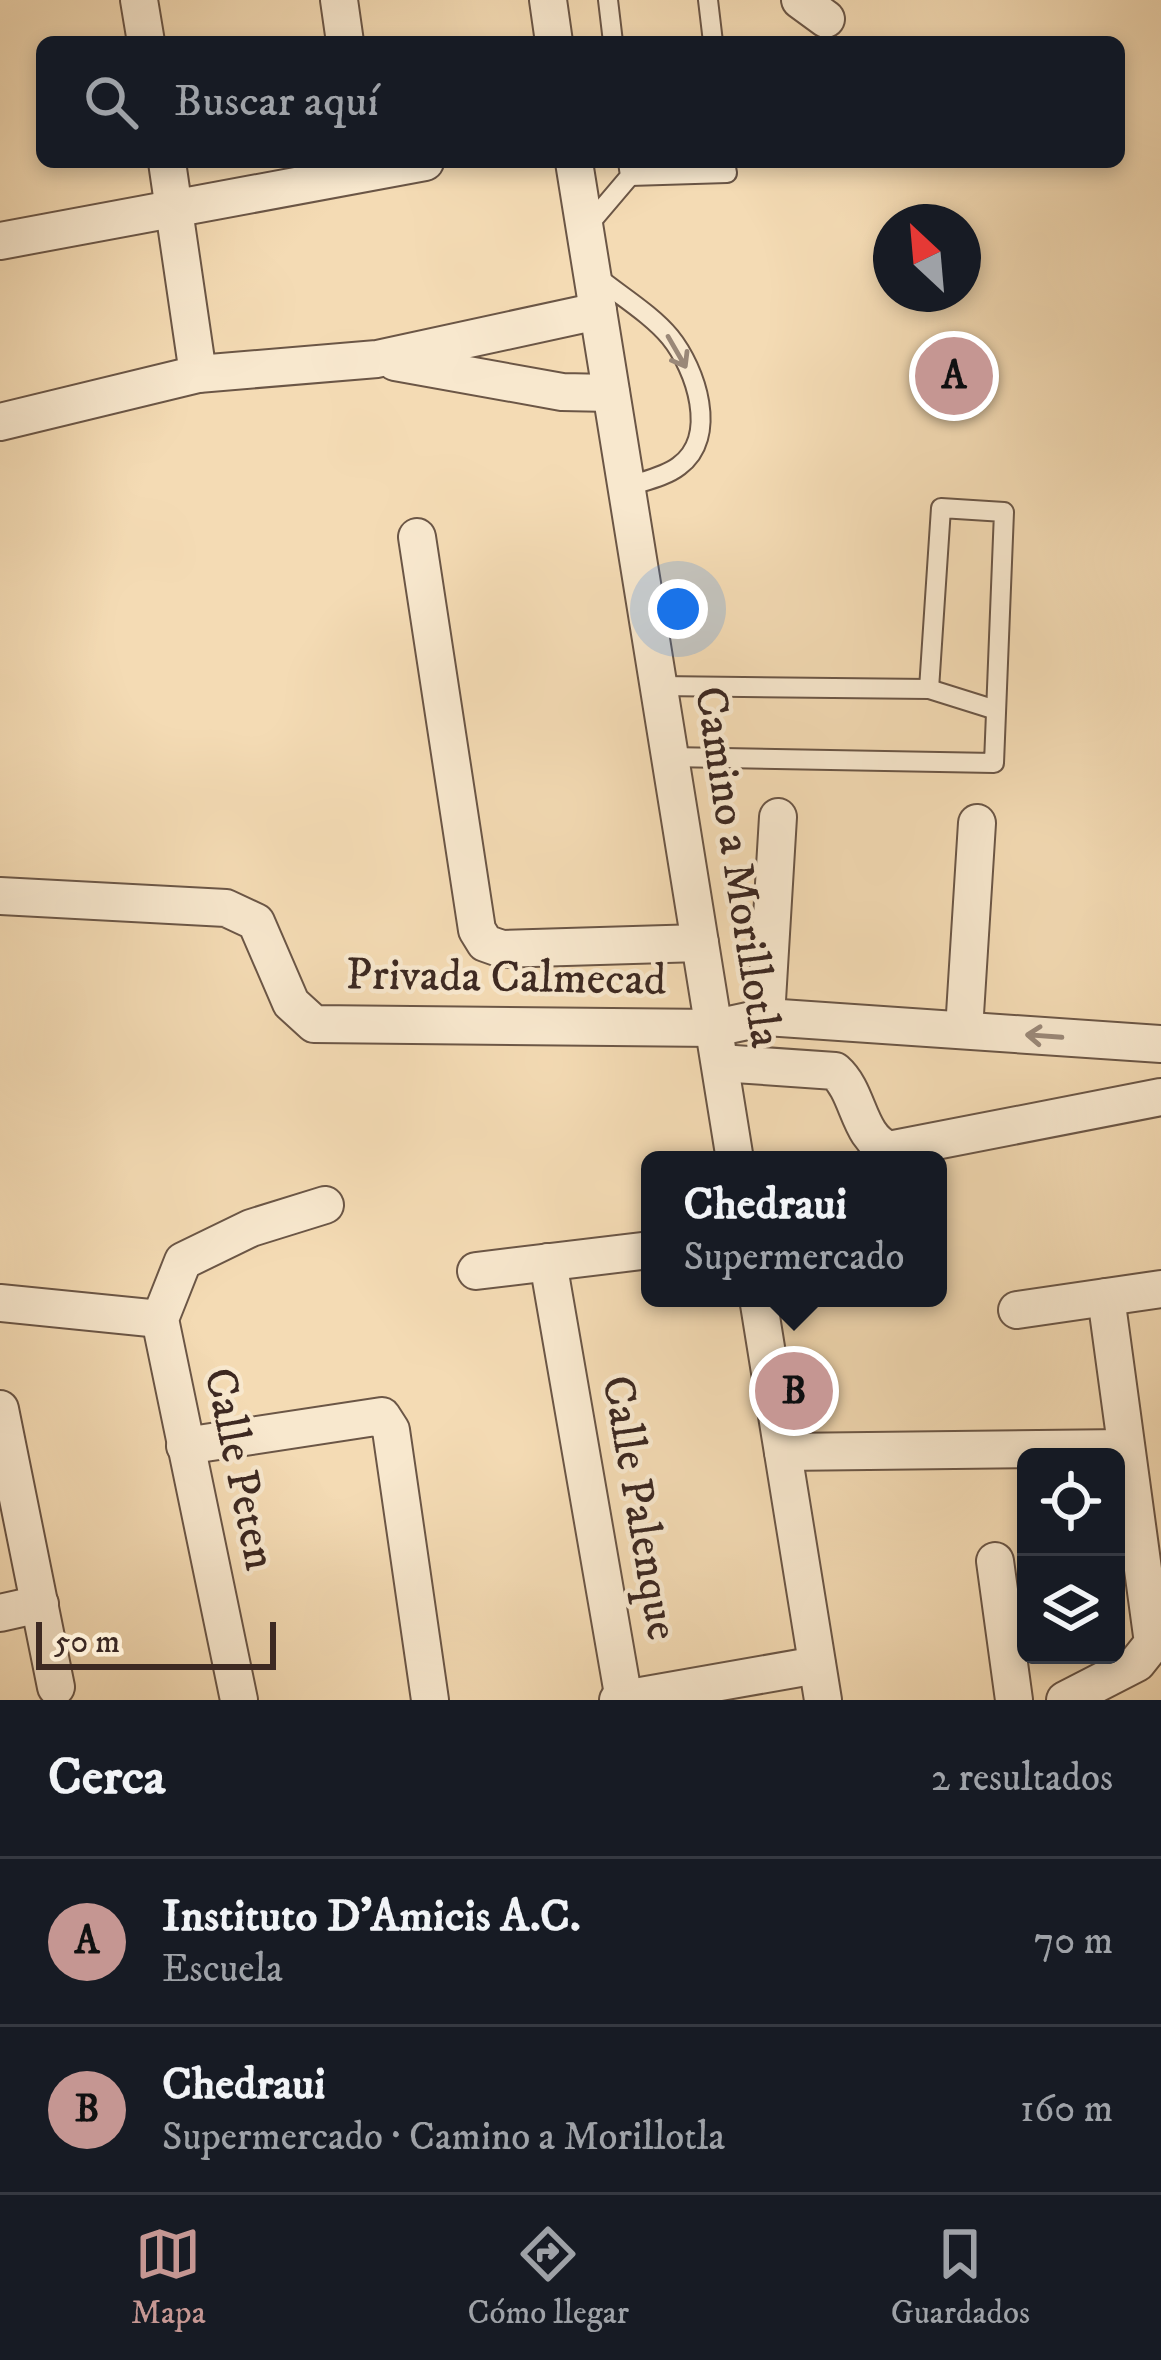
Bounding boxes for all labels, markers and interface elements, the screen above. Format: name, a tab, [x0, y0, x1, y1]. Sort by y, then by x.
search box	[36, 36, 1125, 168]
icon: search	[78, 69, 144, 135]
text: Buscar aquí	[174, 74, 379, 130]
north arrow	[873, 204, 981, 312]
pin: A	[915, 331, 993, 421]
one-way arrow	[666, 334, 690, 369]
your location	[648, 579, 708, 639]
street label: Camino a Morillotla	[681, 683, 793, 1051]
street label: Privada Calmecad	[345, 947, 667, 1009]
one-way arrow	[1025, 1024, 1064, 1047]
popup	[641, 1151, 947, 1307]
text: Chedraui	[683, 1177, 847, 1233]
text: Supermercado	[683, 1233, 905, 1282]
pin: B	[755, 1346, 833, 1436]
street label: Calle Peten	[190, 1363, 288, 1575]
street label: Calle Palenque	[588, 1371, 690, 1645]
map controls	[1017, 1448, 1125, 1664]
button: locate	[1017, 1448, 1125, 1556]
button: layers	[1017, 1556, 1125, 1664]
scale bar	[36, 1616, 276, 1669]
text: 50 m	[54, 1622, 120, 1663]
text: Cerca	[48, 1746, 165, 1810]
text: 2 resultados	[931, 1754, 1113, 1803]
text: Instituto D'Amicis A.C.	[162, 1889, 581, 1945]
text: A	[75, 1917, 99, 1966]
text: 70 m	[1034, 1917, 1113, 1966]
text: Escuela	[162, 1945, 283, 1994]
text: Chedraui	[162, 2057, 326, 2113]
text: B	[75, 2085, 99, 2134]
text: 160 m	[1020, 2085, 1113, 2134]
text: Supermercado · Camino a Morillotla	[162, 2113, 725, 2162]
tab: Mapa	[131, 2221, 206, 2334]
tab: Cómo llegar	[467, 2221, 629, 2334]
tab: Guardados	[891, 2221, 1030, 2334]

